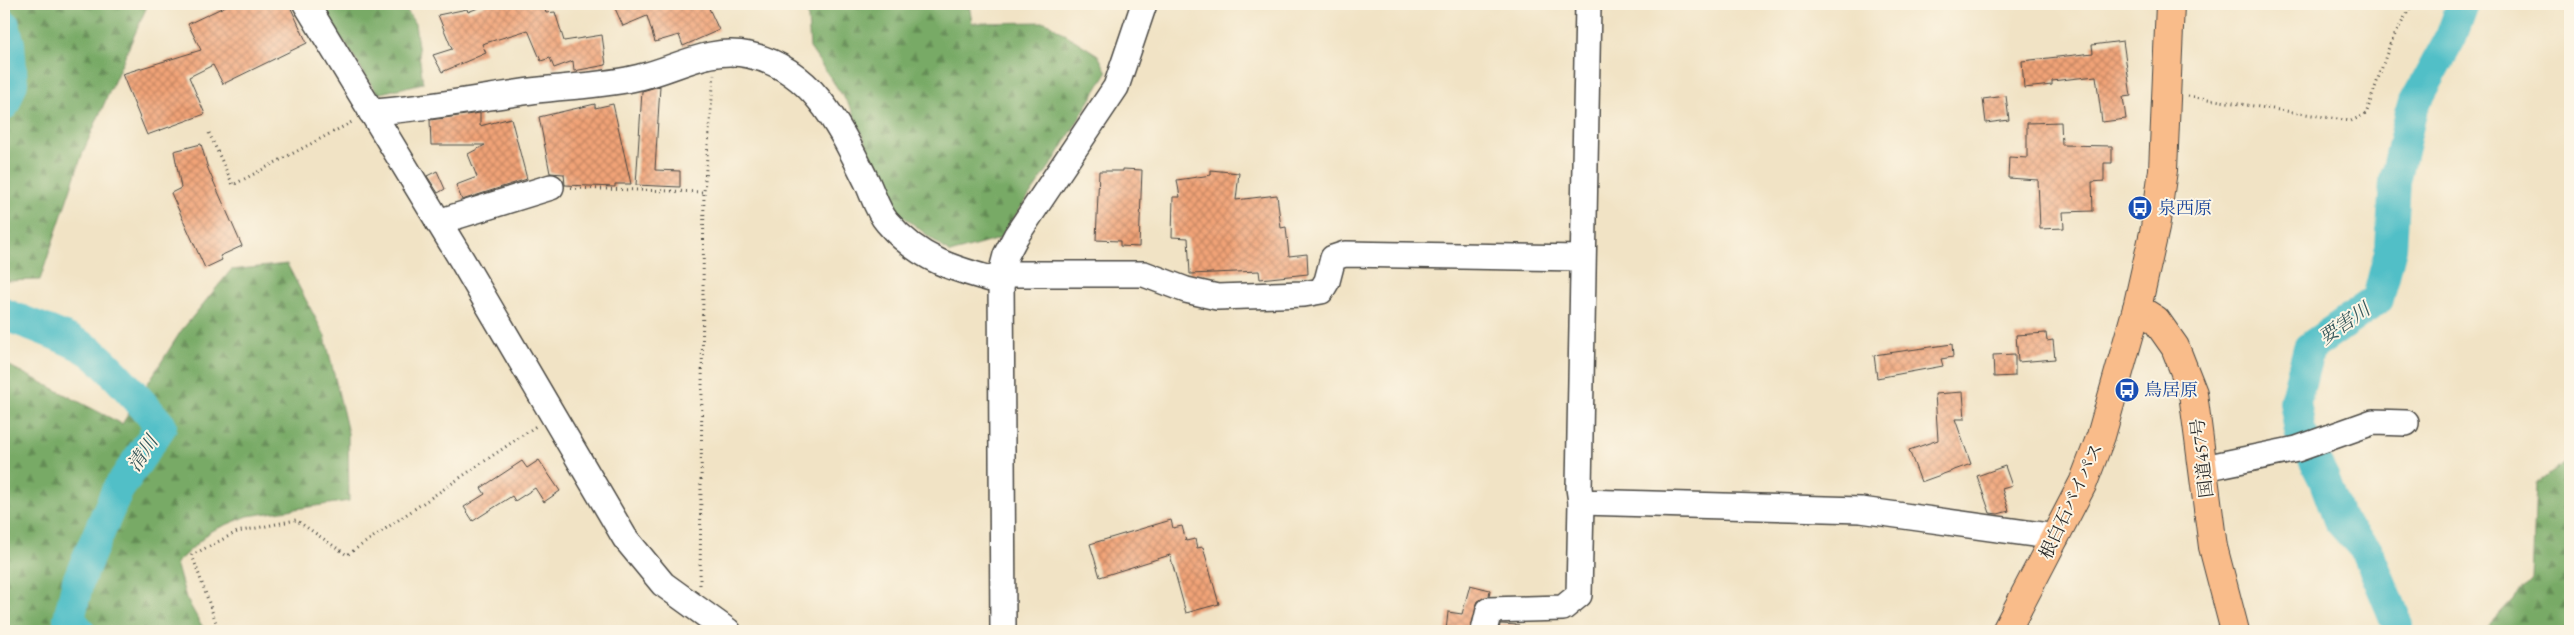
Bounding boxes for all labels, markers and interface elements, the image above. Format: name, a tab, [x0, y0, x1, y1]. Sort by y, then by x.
bus stop icon: 泉西原	[2127, 195, 2153, 221]
place label: 泉西原	[2158, 196, 2212, 219]
water label: 要害川	[2314, 296, 2376, 350]
bus stop icon: 鳥居原	[2114, 377, 2140, 403]
place label: 鳥居原	[2144, 378, 2198, 401]
street label: 国道457号	[2185, 417, 2218, 499]
water label: 清川	[121, 429, 165, 476]
street label: 根白石バイパス	[2034, 439, 2108, 563]

